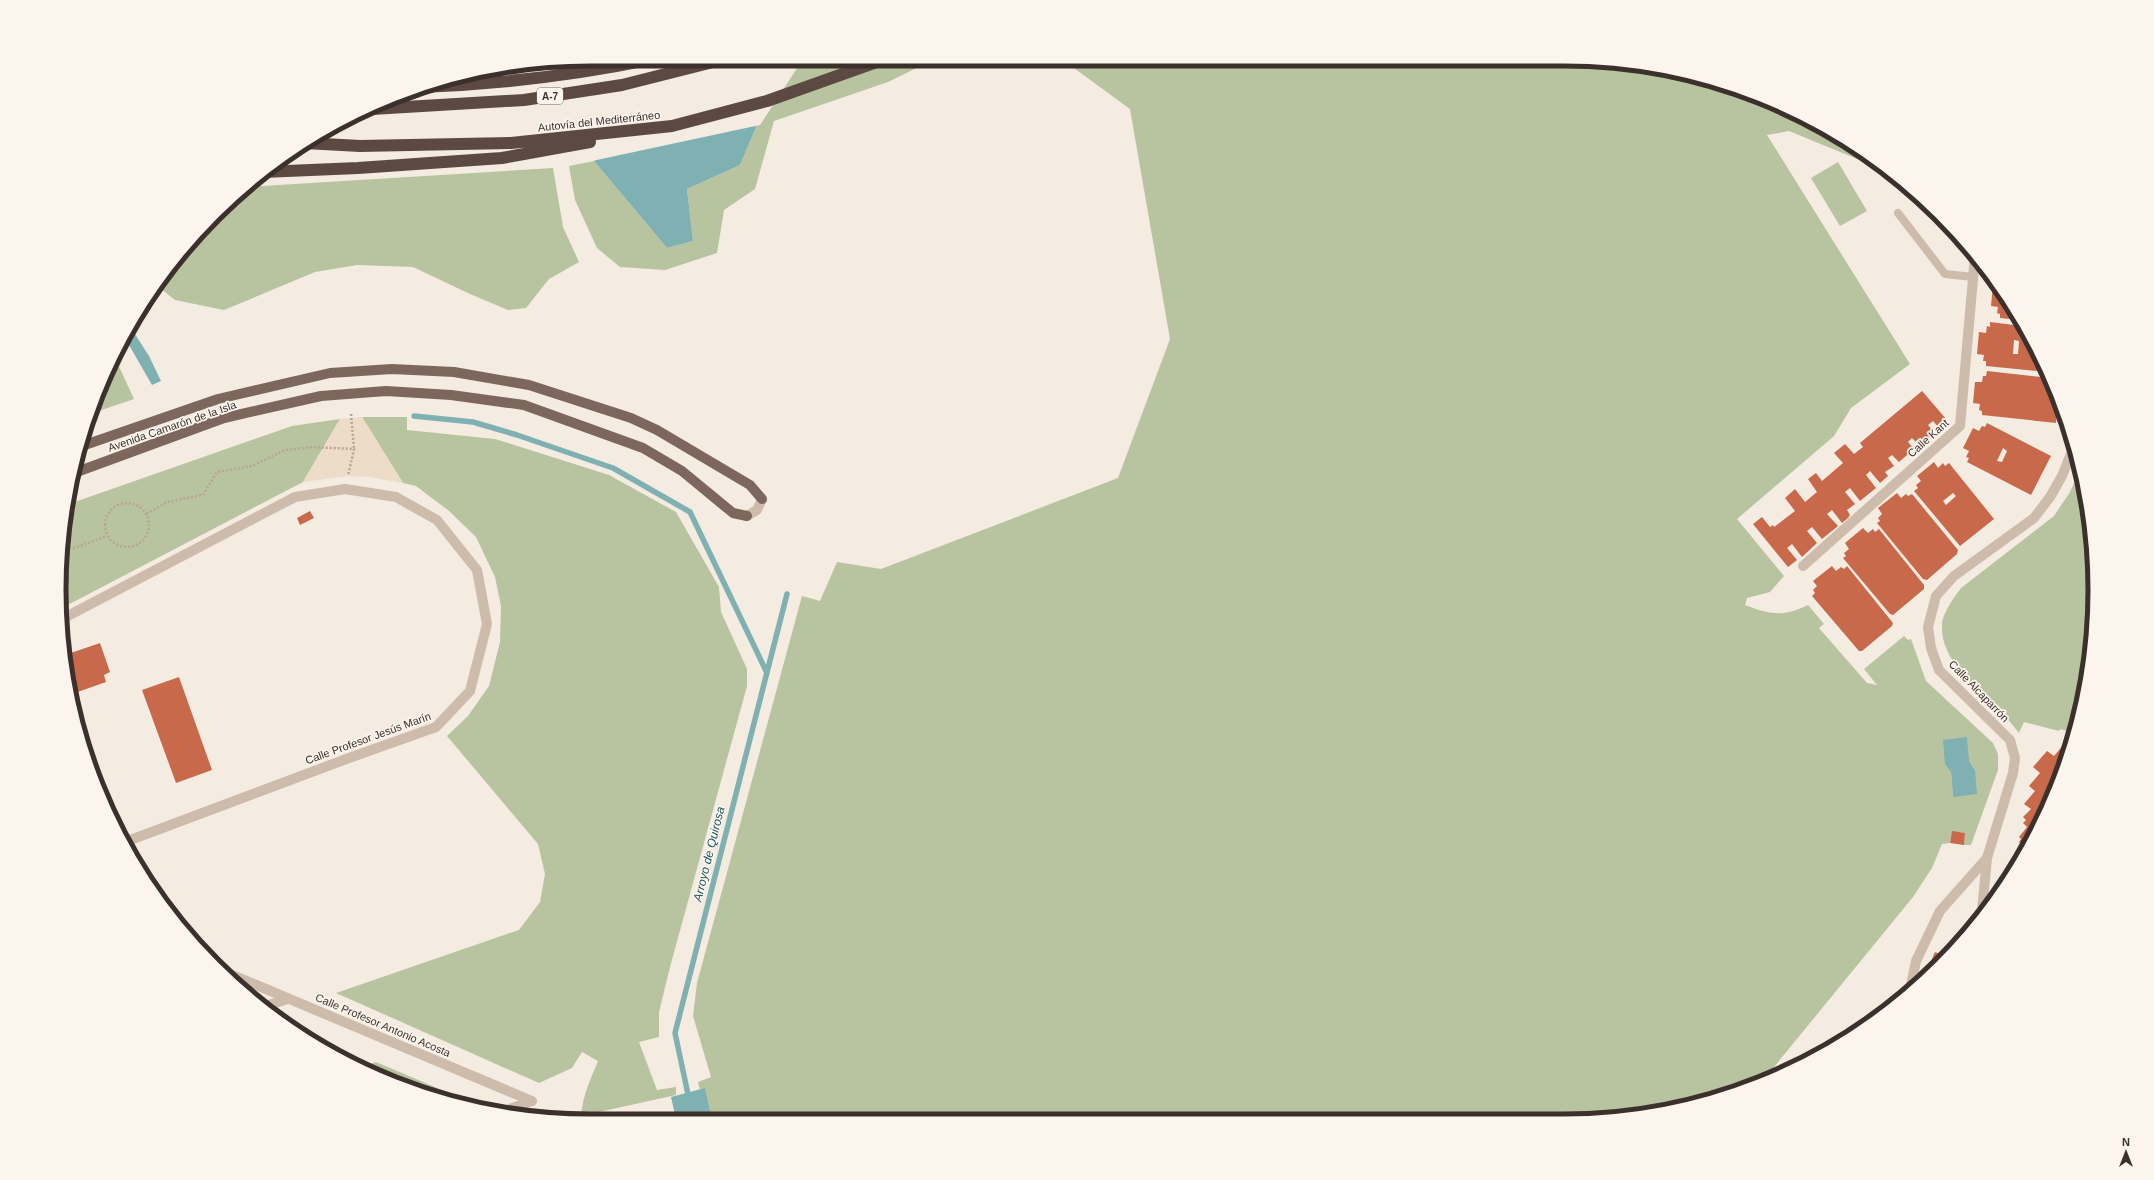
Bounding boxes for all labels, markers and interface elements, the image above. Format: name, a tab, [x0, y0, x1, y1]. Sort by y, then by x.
road number: A-7	[537, 88, 563, 104]
street label: Autovía del Mediterráneo	[537, 109, 661, 133]
street label: Avenida Camarón de la Isla	[106, 398, 239, 454]
street label: Calle Kant	[1905, 417, 1951, 459]
street label: Calle Alcaparrón	[1947, 658, 2011, 724]
street label: Calle Profesor Jesús Marín	[304, 710, 432, 766]
water label: Arroyo de Quirosa	[690, 805, 728, 904]
street label: Calle Profesor Antonio Acosta	[314, 991, 453, 1059]
north arrow	[2106, 1132, 2146, 1172]
text: N	[2122, 1136, 2130, 1148]

